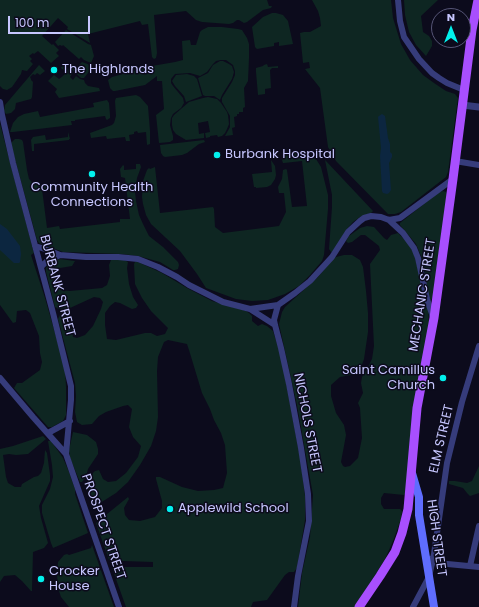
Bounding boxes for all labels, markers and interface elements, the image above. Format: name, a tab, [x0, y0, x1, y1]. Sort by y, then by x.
scale bar	[10, 8, 92, 34]
north arrow	[431, 8, 471, 48]
text: N	[447, 9, 455, 25]
text: 100 m	[15, 14, 49, 31]
place label: The Highlands	[62, 62, 154, 78]
marker: The Highlands	[49, 65, 59, 75]
place label: Burbank Hospital	[225, 147, 335, 163]
marker: Burbank Hospital	[212, 150, 222, 160]
marker: Community Health Connections	[87, 169, 97, 179]
place label: Community Health Connections	[31, 180, 153, 211]
street label: BURBANK STREET	[36, 233, 78, 339]
street label: MECHANIC STREET	[406, 237, 440, 353]
place label: Saint Camillus Church	[342, 363, 435, 394]
street label: NICHOLS STREET	[290, 372, 324, 474]
marker: Saint Camillus Church	[438, 373, 448, 383]
street label: ELM STREET	[427, 403, 457, 475]
street label: PROSPECT STREET	[78, 472, 128, 582]
street label: HIGH STREET	[423, 498, 449, 578]
place label: Applewild School	[178, 501, 289, 517]
marker: Applewild School	[165, 504, 175, 514]
place label: Crocker House	[49, 564, 100, 595]
marker: Crocker House	[36, 574, 46, 584]

